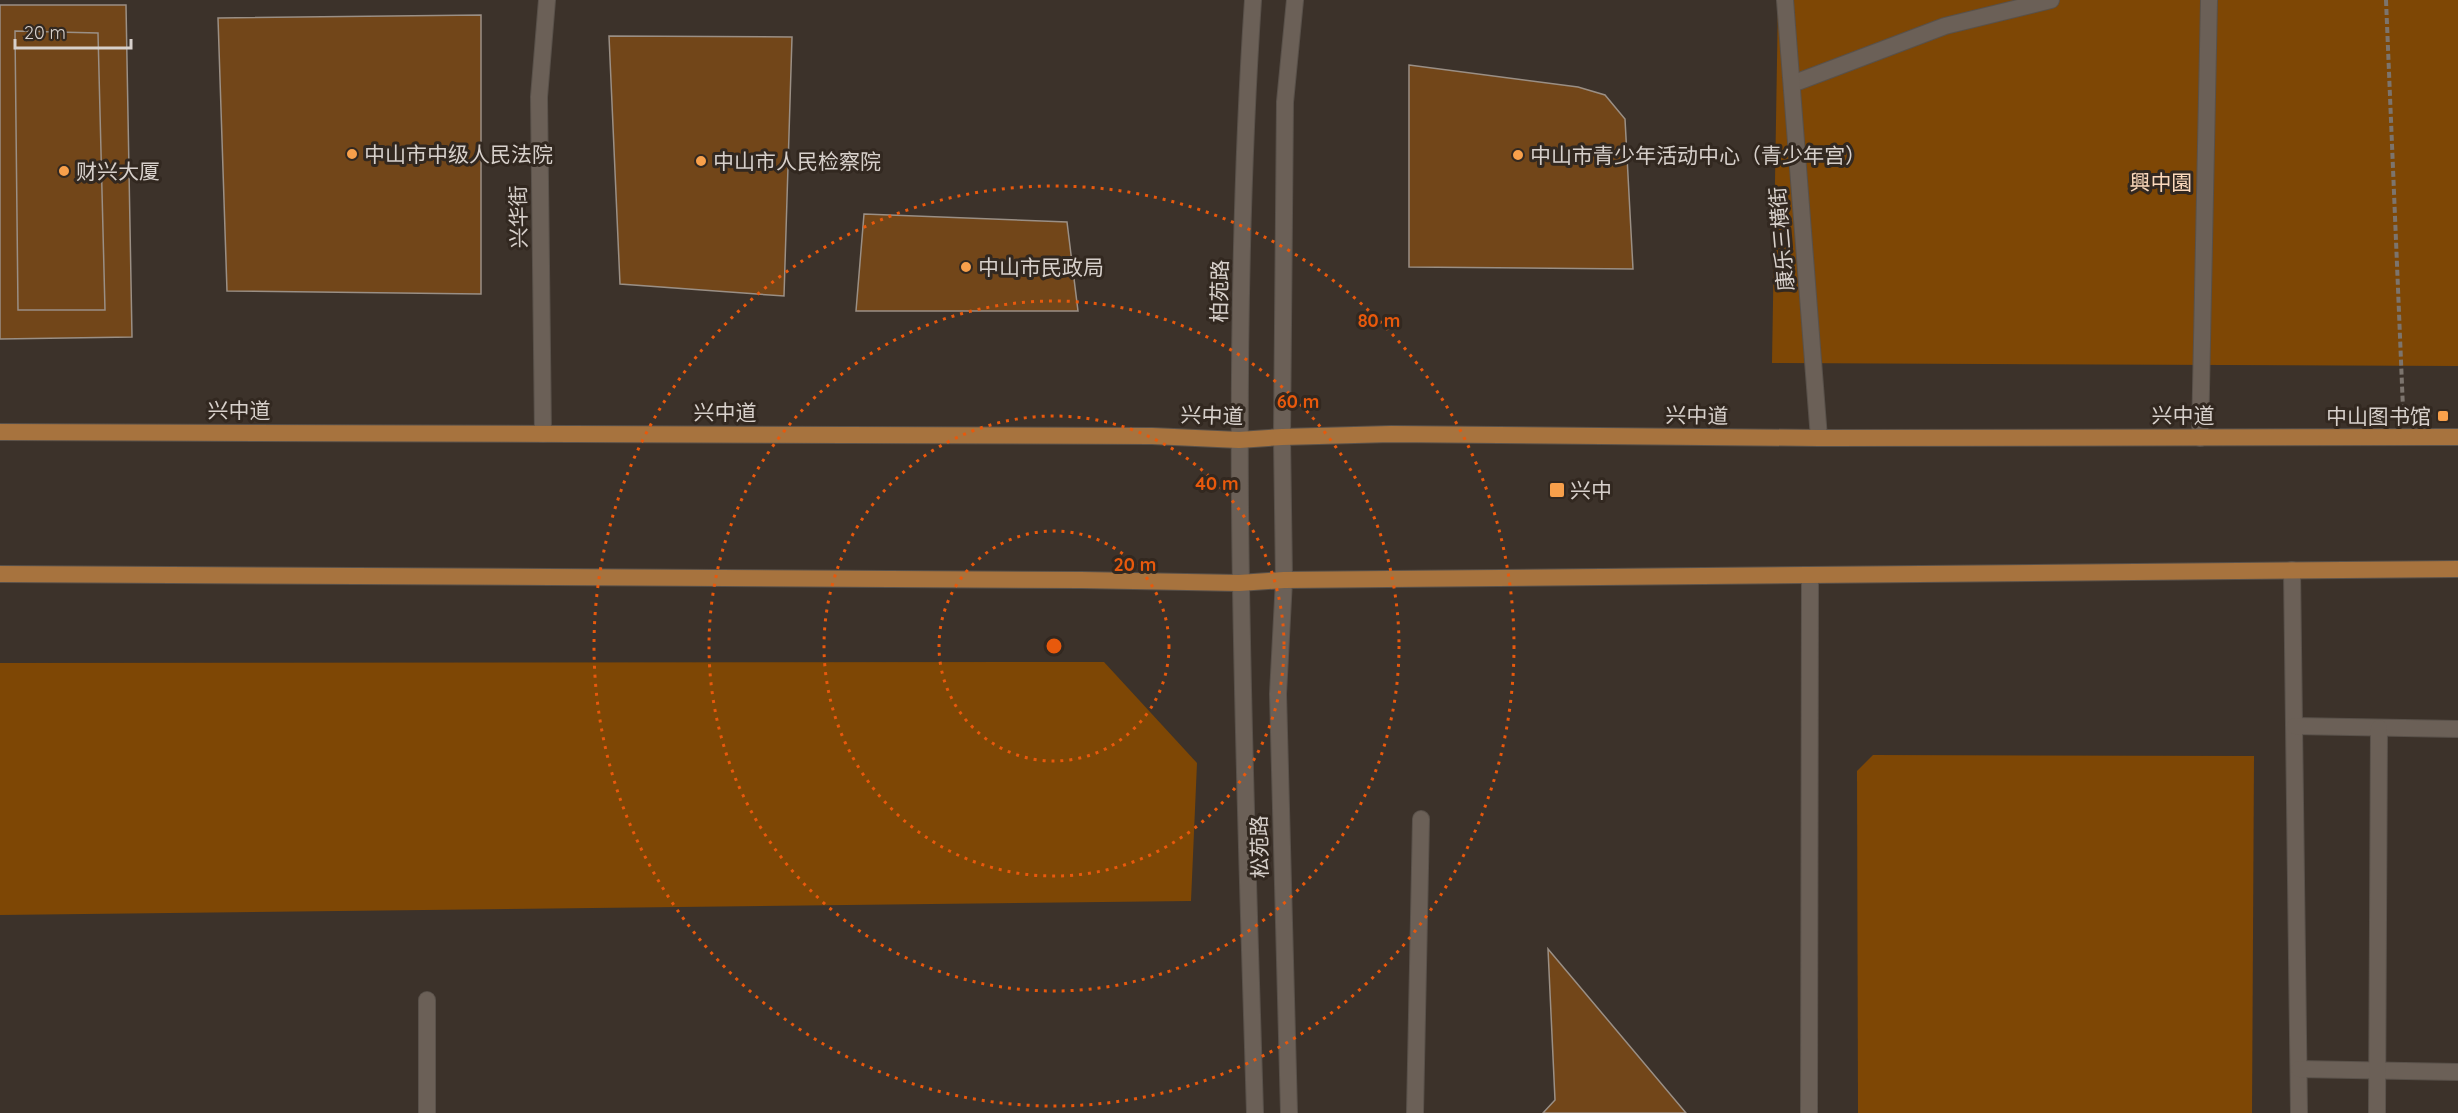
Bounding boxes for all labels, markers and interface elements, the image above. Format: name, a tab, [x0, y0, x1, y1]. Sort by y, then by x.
scale bar	[15, 12, 130, 50]
text: 20 m	[24, 21, 66, 44]
place label: 中山市中级人民法院	[364, 141, 553, 167]
place label: 中山市青少年活动中心（青少年宫）	[1530, 142, 1866, 168]
marker: 中山市中级人民法院	[345, 147, 359, 161]
place label: 中山市人民检察院	[713, 148, 881, 174]
marker: 中山市青少年活动中心（青少年宫）	[1511, 148, 1525, 162]
marker: 中山市人民检察院	[694, 154, 708, 168]
place label: 财兴大厦	[76, 158, 160, 184]
marker: 财兴大厦	[57, 164, 71, 178]
park label: 興中園	[2130, 169, 2193, 195]
street label: 兴华街	[504, 185, 532, 249]
street label: 康乐三横街	[1763, 186, 1799, 292]
place label: 中山市民政局	[978, 254, 1104, 280]
street label: 柏苑路	[1205, 259, 1233, 323]
marker: 中山市民政局	[959, 260, 973, 274]
text: 80 m	[1358, 309, 1400, 332]
text: 60 m	[1277, 390, 1319, 413]
street label: 兴中道	[208, 397, 271, 423]
street label: 兴中道	[694, 399, 757, 425]
street label: 兴中道	[1180, 401, 1244, 429]
street label: 兴中道	[1665, 401, 1729, 429]
street label: 兴中道	[2152, 402, 2215, 428]
place label: 中山图书馆	[2326, 403, 2431, 429]
marker: 中山图书馆	[2436, 409, 2450, 423]
text: 40 m	[1195, 472, 1239, 495]
place label: 兴中	[1570, 477, 1612, 503]
marker: 兴中	[1548, 481, 1566, 499]
text: 20 m	[1114, 553, 1156, 576]
centre of rings	[1044, 636, 1064, 656]
street label: 松苑路	[1245, 815, 1273, 879]

